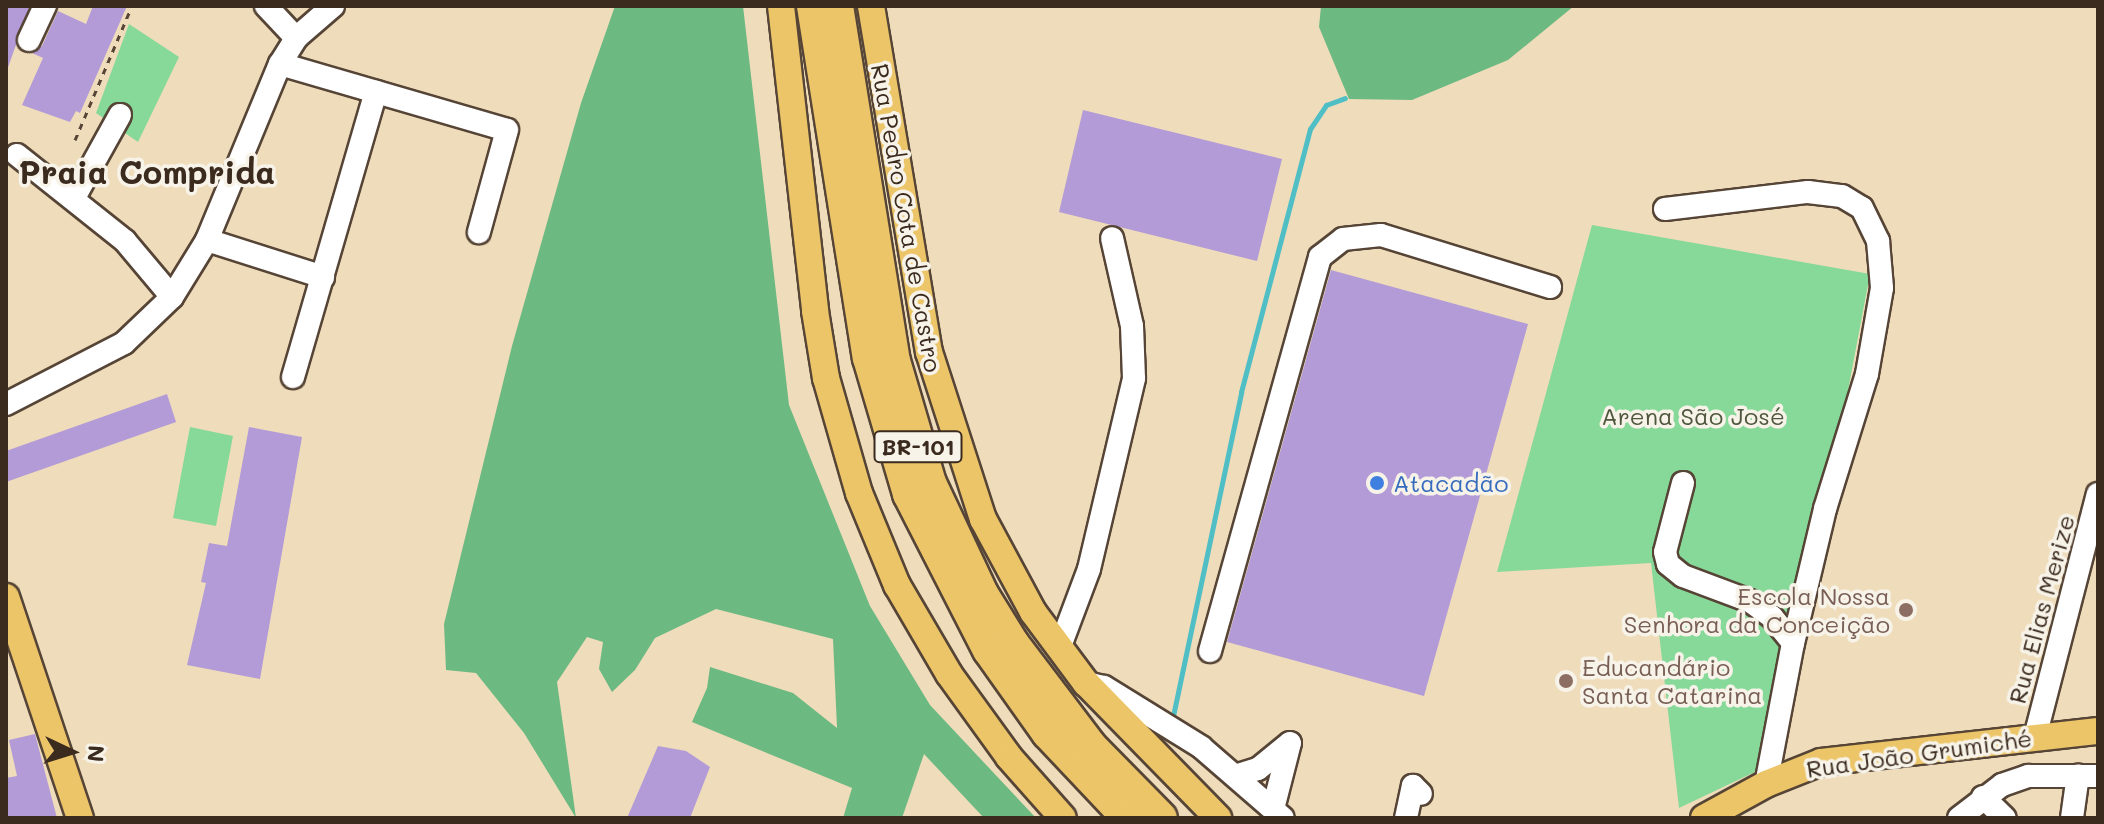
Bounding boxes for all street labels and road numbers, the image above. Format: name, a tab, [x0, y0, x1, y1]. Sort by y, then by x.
street label: Rua Pedro Cota de Castro	[866, 62, 948, 374]
road number: BR-101	[872, 429, 964, 465]
street label: Rua Elias Merize	[2002, 512, 2080, 706]
street label: Rua João Grumiché	[1804, 723, 2034, 783]

